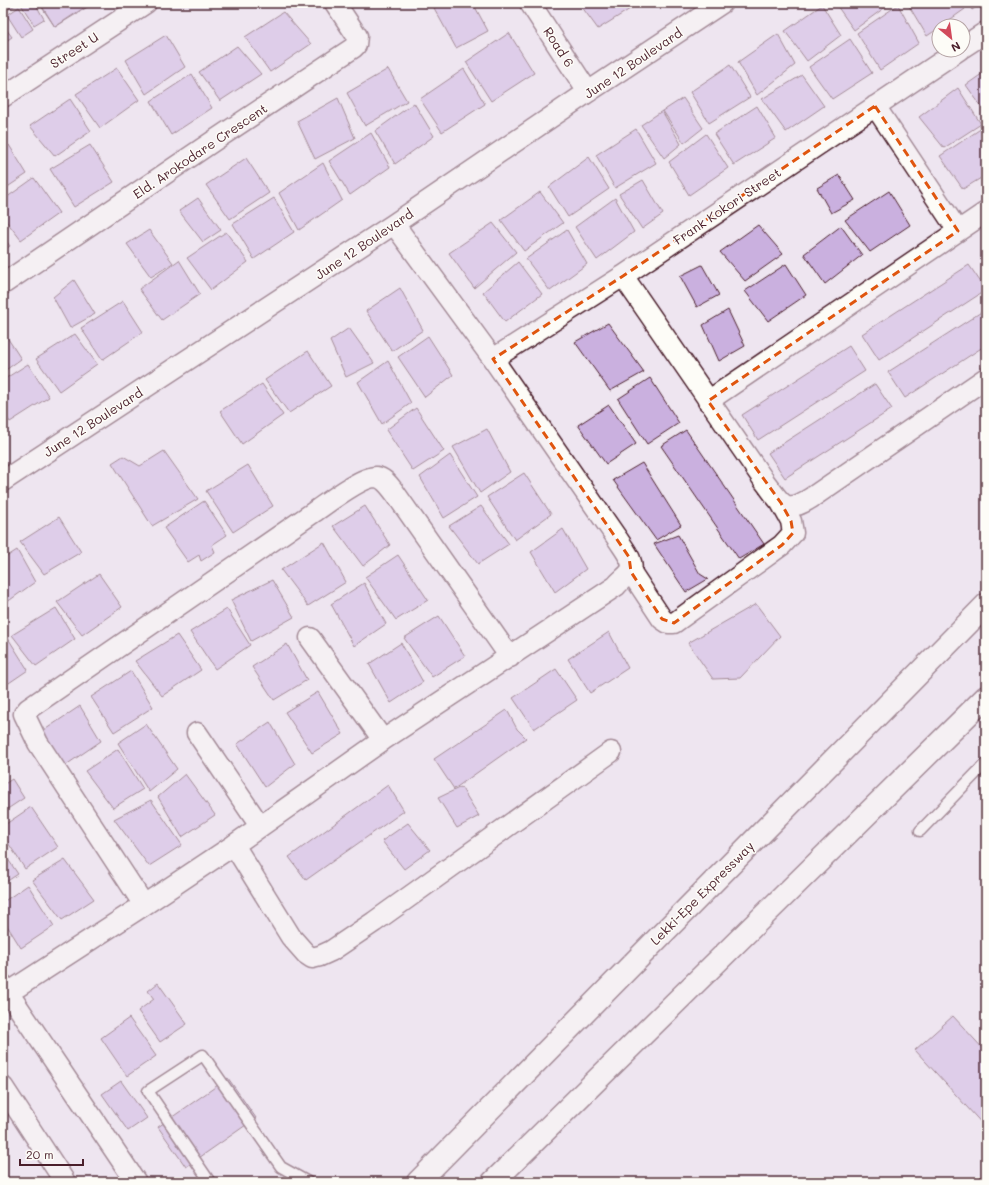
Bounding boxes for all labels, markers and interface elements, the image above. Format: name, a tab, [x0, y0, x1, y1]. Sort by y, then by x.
north arrow	[931, 18, 971, 58]
street label: Road 6	[540, 23, 579, 70]
street label: June 12 Boulevard	[580, 23, 685, 102]
street label: Street U	[46, 28, 101, 71]
text: N	[949, 39, 963, 56]
street label: Eld. Arokodare Crescent	[129, 99, 270, 202]
street label: Frank Kokori Street	[670, 163, 784, 248]
street label: June 12 Boulevard	[311, 204, 416, 283]
street label: June 12 Boulevard	[40, 383, 146, 460]
street label: Lekki-Epe Expressway	[646, 837, 757, 948]
scale bar	[20, 1141, 83, 1167]
text: 20 m	[26, 1146, 54, 1162]

